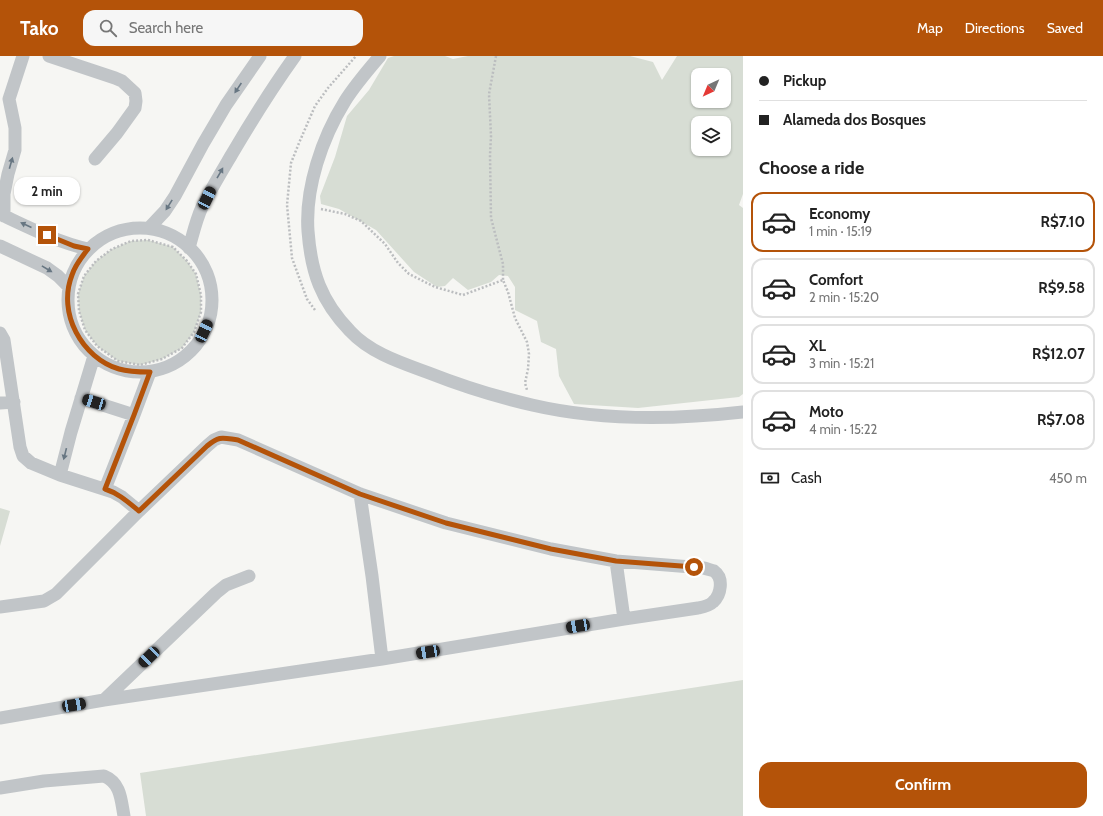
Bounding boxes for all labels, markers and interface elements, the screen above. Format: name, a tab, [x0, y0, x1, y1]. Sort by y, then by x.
search box	[83, 10, 363, 46]
text: Tako	[20, 17, 59, 40]
icon: search	[97, 17, 119, 39]
text: Search here	[129, 19, 203, 37]
text: Map	[917, 19, 943, 37]
text: Directions	[965, 19, 1025, 37]
text: Saved	[1047, 19, 1083, 37]
north arrow	[691, 68, 731, 108]
map controls	[691, 68, 731, 156]
text: Pickup	[783, 72, 826, 90]
one-way arrow	[234, 83, 242, 93]
text: Alameda dos Bosques	[783, 111, 926, 129]
button: layers	[691, 116, 731, 156]
one-way arrow	[8, 157, 14, 169]
text: Choose a ride	[759, 157, 864, 179]
one-way arrow	[217, 167, 224, 179]
callout: 2 min	[14, 177, 80, 205]
text: 2 min	[31, 183, 63, 199]
car	[196, 185, 218, 211]
one-way arrow	[165, 200, 173, 210]
icon: car	[761, 204, 797, 240]
text: Economy	[809, 205, 870, 223]
text: R$7.10	[1041, 213, 1085, 231]
one-way arrow	[20, 222, 31, 228]
text: 1 min · 15:19	[809, 223, 872, 239]
route end	[38, 226, 56, 244]
one-way arrow	[42, 265, 53, 273]
icon: car	[761, 270, 797, 306]
text: Comfort	[809, 271, 863, 289]
text: R$9.58	[1038, 279, 1085, 297]
text: 2 min · 15:20	[809, 289, 879, 305]
car	[193, 318, 215, 344]
icon: car	[761, 336, 797, 372]
text: XL	[809, 337, 826, 355]
text: R$12.07	[1032, 345, 1085, 363]
text: 3 min · 15:21	[809, 355, 874, 371]
car	[81, 393, 107, 411]
icon: car	[761, 402, 797, 438]
text: Moto	[809, 403, 843, 421]
text: R$7.08	[1037, 411, 1085, 429]
text: 4 min · 15:22	[809, 421, 877, 437]
one-way arrow	[62, 448, 68, 460]
icon: cash	[759, 467, 781, 489]
text: Cash	[791, 469, 822, 487]
text: 450 m	[1049, 470, 1087, 486]
route start	[685, 558, 703, 576]
car	[565, 618, 591, 634]
car	[136, 644, 162, 670]
car	[415, 644, 441, 660]
car	[61, 697, 87, 713]
button: Confirm	[759, 762, 1087, 808]

